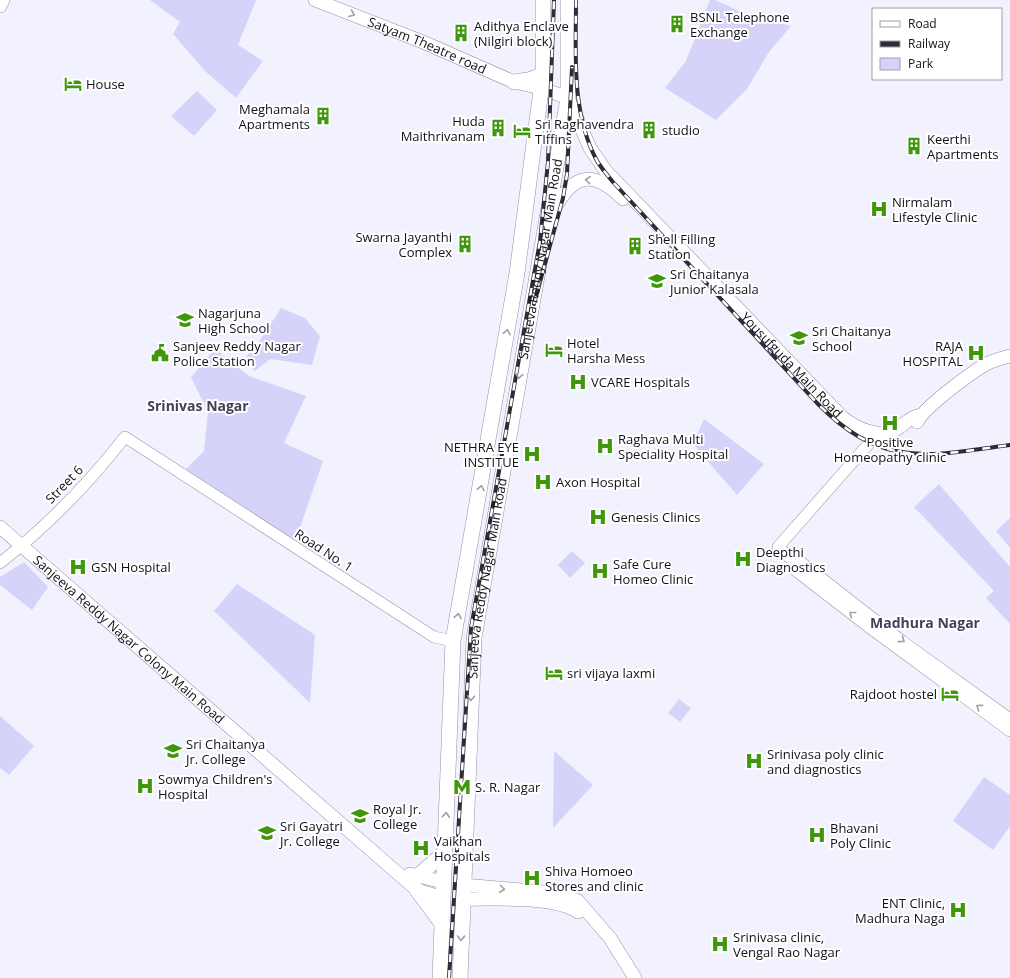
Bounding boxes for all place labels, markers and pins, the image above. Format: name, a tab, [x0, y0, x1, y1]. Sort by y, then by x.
place label: BSNL Telephone Exchange	[690, 8, 790, 41]
building icon: BSNL Telephone Exchange	[667, 14, 687, 34]
place label: Adithya Enclave (Nilgiri block)	[474, 17, 569, 50]
building icon: Adithya Enclave (Nilgiri block)	[451, 23, 471, 43]
hotel icon: House	[63, 74, 83, 94]
place label: House	[86, 75, 125, 93]
place label: Meghamala Apartments	[239, 100, 310, 133]
building icon: Meghamala Apartments	[313, 106, 333, 126]
place label: Huda Maithrivanam	[401, 112, 485, 145]
place label: Sri Raghavendra TIffins	[535, 115, 634, 148]
building icon: Huda Maithrivanam	[488, 118, 508, 138]
building icon: studio	[639, 120, 659, 140]
hotel icon: Sri Raghavendra TIffins	[512, 121, 532, 141]
place label: studio	[662, 121, 700, 139]
place label: Keerthi Apartments	[927, 130, 998, 163]
building icon: Keerthi Apartments	[904, 136, 924, 156]
place label: Nirmalam Lifestyle Clinic	[892, 193, 977, 226]
hospital icon: Nirmalam Lifestyle Clinic	[869, 199, 889, 219]
place label: Swarna Jayanthi Complex	[355, 228, 452, 261]
place label: Shell Filling Station	[648, 230, 715, 263]
building icon: Swarna Jayanthi Complex	[455, 234, 475, 254]
building icon: Shell Filling Station	[625, 236, 645, 256]
place label: Sri Chaitanya Junior Kalasala	[668, 265, 759, 298]
school or university icon: Sri Chaitanya Junior Kalasala	[647, 271, 667, 291]
place label: Nagarjuna High School	[198, 304, 270, 337]
school or university icon: Nagarjuna High School	[175, 310, 195, 330]
place label: Sri Chaitanya School	[812, 322, 891, 355]
school or university icon: Sri Chaitanya School	[789, 328, 809, 348]
place label: Hotel Harsha Mess	[567, 334, 645, 367]
place label: Sanjeev Reddy Nagar Police Station	[173, 337, 301, 370]
place label: RAJA HOSPITAL	[903, 337, 964, 370]
hotel icon: Hotel Harsha Mess	[544, 340, 564, 360]
public building icon: Sanjeev Reddy Nagar Police Station	[150, 343, 170, 363]
hospital icon: RAJA HOSPITAL	[966, 343, 986, 363]
hospital icon: VCARE Hospitals	[568, 372, 588, 392]
place label: VCARE Hospitals	[591, 373, 690, 391]
hospital icon: Positive Homeopathy clinic	[880, 413, 900, 433]
place label: Raghava Multi Speciality Hospital	[618, 430, 728, 463]
place label: Positive Homeopathy clinic	[834, 433, 946, 466]
hospital icon: Raghava Multi Speciality Hospital	[595, 436, 615, 456]
place label: NETHRA EYE INSTITUE	[444, 438, 519, 471]
hospital icon: NETHRA EYE INSTITUE	[522, 444, 542, 464]
hospital icon: Axon Hospital	[533, 472, 553, 492]
place label: Axon Hospital	[556, 473, 640, 491]
hospital icon: Genesis Clinics	[588, 507, 608, 527]
place label: Genesis Clinics	[611, 508, 701, 526]
place label: Deepthi Diagnostics	[756, 543, 825, 576]
hospital icon: Deepthi Diagnostics	[733, 549, 753, 569]
place label: Safe Cure Homeo Clinic	[613, 555, 693, 588]
hospital icon: GSN Hospital	[68, 557, 88, 577]
place label: GSN Hospital	[91, 558, 171, 576]
hospital icon: Safe Cure Homeo Clinic	[590, 561, 610, 581]
hotel icon: sri vijaya laxmi	[544, 663, 564, 683]
place label: sri vijaya laxmi	[567, 664, 655, 682]
hotel icon: Rajdoot hostel	[940, 684, 960, 704]
place label: Rajdoot hostel	[850, 685, 937, 703]
place label: Sri Chaitanya Jr. College	[184, 735, 265, 768]
school or university icon: Sri Chaitanya Jr. College	[163, 741, 183, 761]
place label: Srinivasa poly clinic and diagnostics	[767, 745, 884, 778]
hospital icon: Srinivasa poly clinic and diagnostics	[744, 751, 764, 771]
place label: Sowmya Children's Hospital	[158, 770, 272, 803]
hospital icon: Sowmya Children's Hospital	[135, 776, 155, 796]
metro station icon: S. R. Nagar	[452, 777, 472, 797]
place label: S. R. Nagar	[475, 778, 541, 796]
place label: Royal Jr. College	[373, 800, 421, 833]
school or university icon: Royal Jr. College	[350, 806, 370, 826]
place label: Sri Gayatri Jr. College	[278, 817, 343, 850]
place label: Bhavani Poly Clinic	[830, 819, 891, 852]
school or university icon: Sri Gayatri Jr. College	[257, 823, 277, 843]
hospital icon: Bhavani Poly Clinic	[807, 825, 827, 845]
place label: Vaikhan Hospitals	[434, 832, 490, 865]
hospital icon: Vaikhan Hospitals	[411, 838, 431, 858]
place label: Shiva Homoeo Stores and clinic	[545, 862, 644, 895]
hospital icon: Shiva Homoeo Stores and clinic	[522, 868, 542, 888]
place label: ENT Clinic, Madhura Naga	[855, 894, 945, 927]
hospital icon: ENT Clinic, Madhura Naga	[948, 900, 968, 920]
place label: Srinivasa clinic, Vengal Rao Nagar	[733, 928, 841, 961]
hospital icon: Srinivasa clinic, Vengal Rao Nagar	[710, 934, 730, 954]

